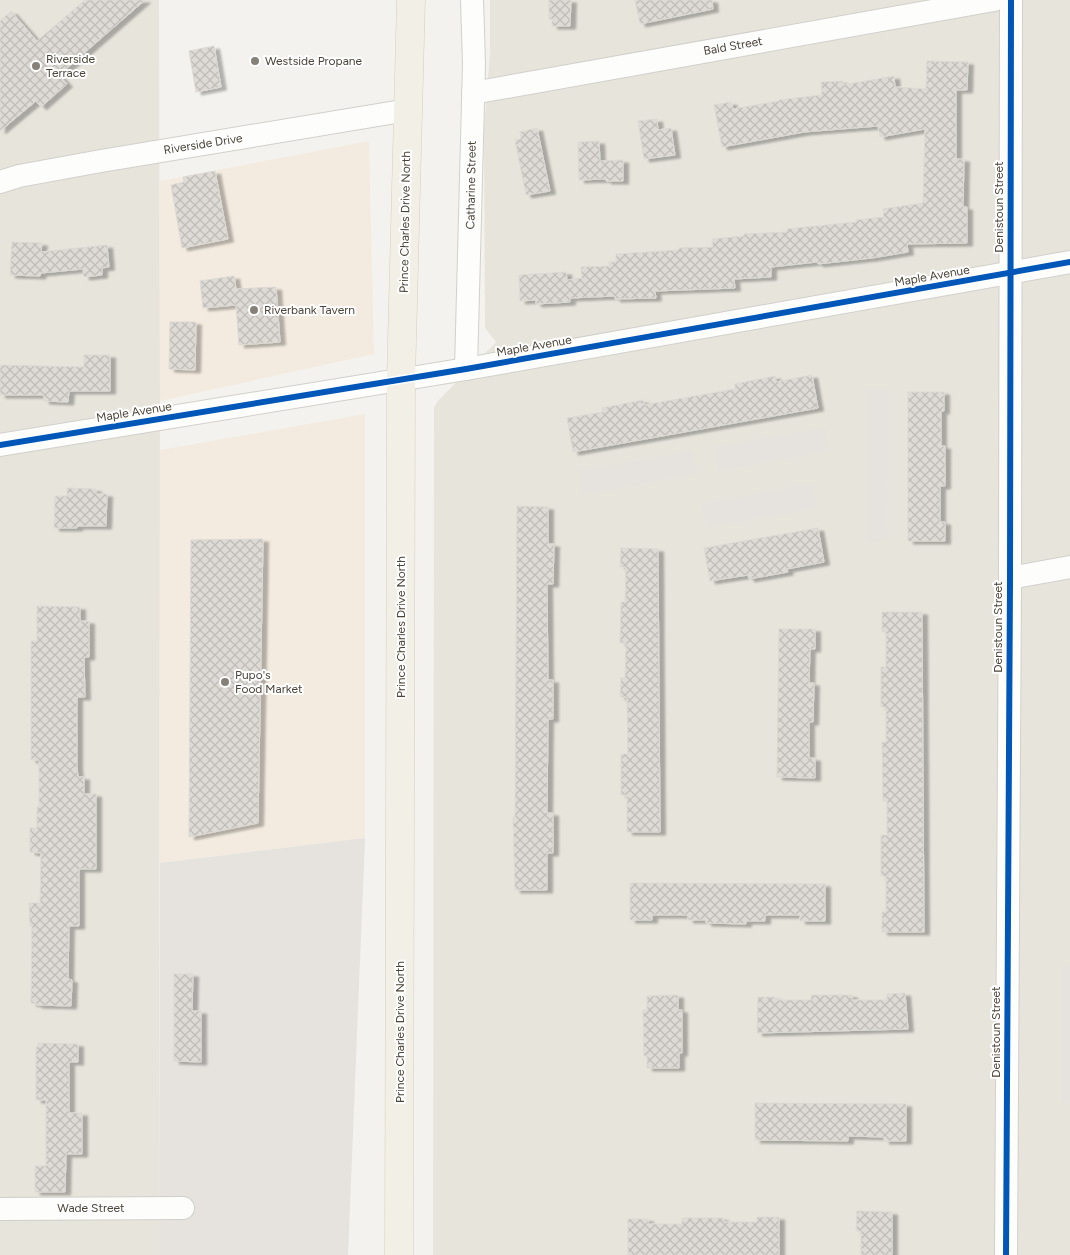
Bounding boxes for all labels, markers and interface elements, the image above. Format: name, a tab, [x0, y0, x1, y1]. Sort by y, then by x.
street label: Bald Street	[702, 34, 764, 58]
place label: Riverside Terrace	[46, 52, 95, 80]
place label: Westside Propane	[265, 54, 362, 68]
marker: Westside Propane	[249, 55, 261, 67]
marker: Riverside Terrace	[30, 60, 42, 72]
street label: Riverside Drive	[163, 131, 244, 157]
street label: Catharine Street	[463, 140, 479, 230]
street label: Prince Charles Drive North	[397, 151, 413, 293]
street label: Denistoun Street	[992, 161, 1006, 253]
street label: Maple Avenue	[893, 262, 971, 290]
place label: Riverbank Tavern	[264, 303, 355, 317]
marker: Riverbank Tavern	[248, 304, 260, 316]
street label: Maple Avenue	[495, 332, 573, 360]
street label: Maple Avenue	[95, 399, 173, 425]
street label: Prince Charles Drive North	[394, 556, 408, 698]
street label: Denistoun Street	[991, 581, 1005, 673]
place label: Pupo's Food Market	[235, 668, 303, 696]
marker: Pupo's Food Market	[219, 676, 231, 688]
street label: Prince Charles Drive North	[393, 961, 407, 1103]
street label: Denistoun Street	[989, 986, 1003, 1078]
street label: Wade Street	[57, 1201, 125, 1215]

